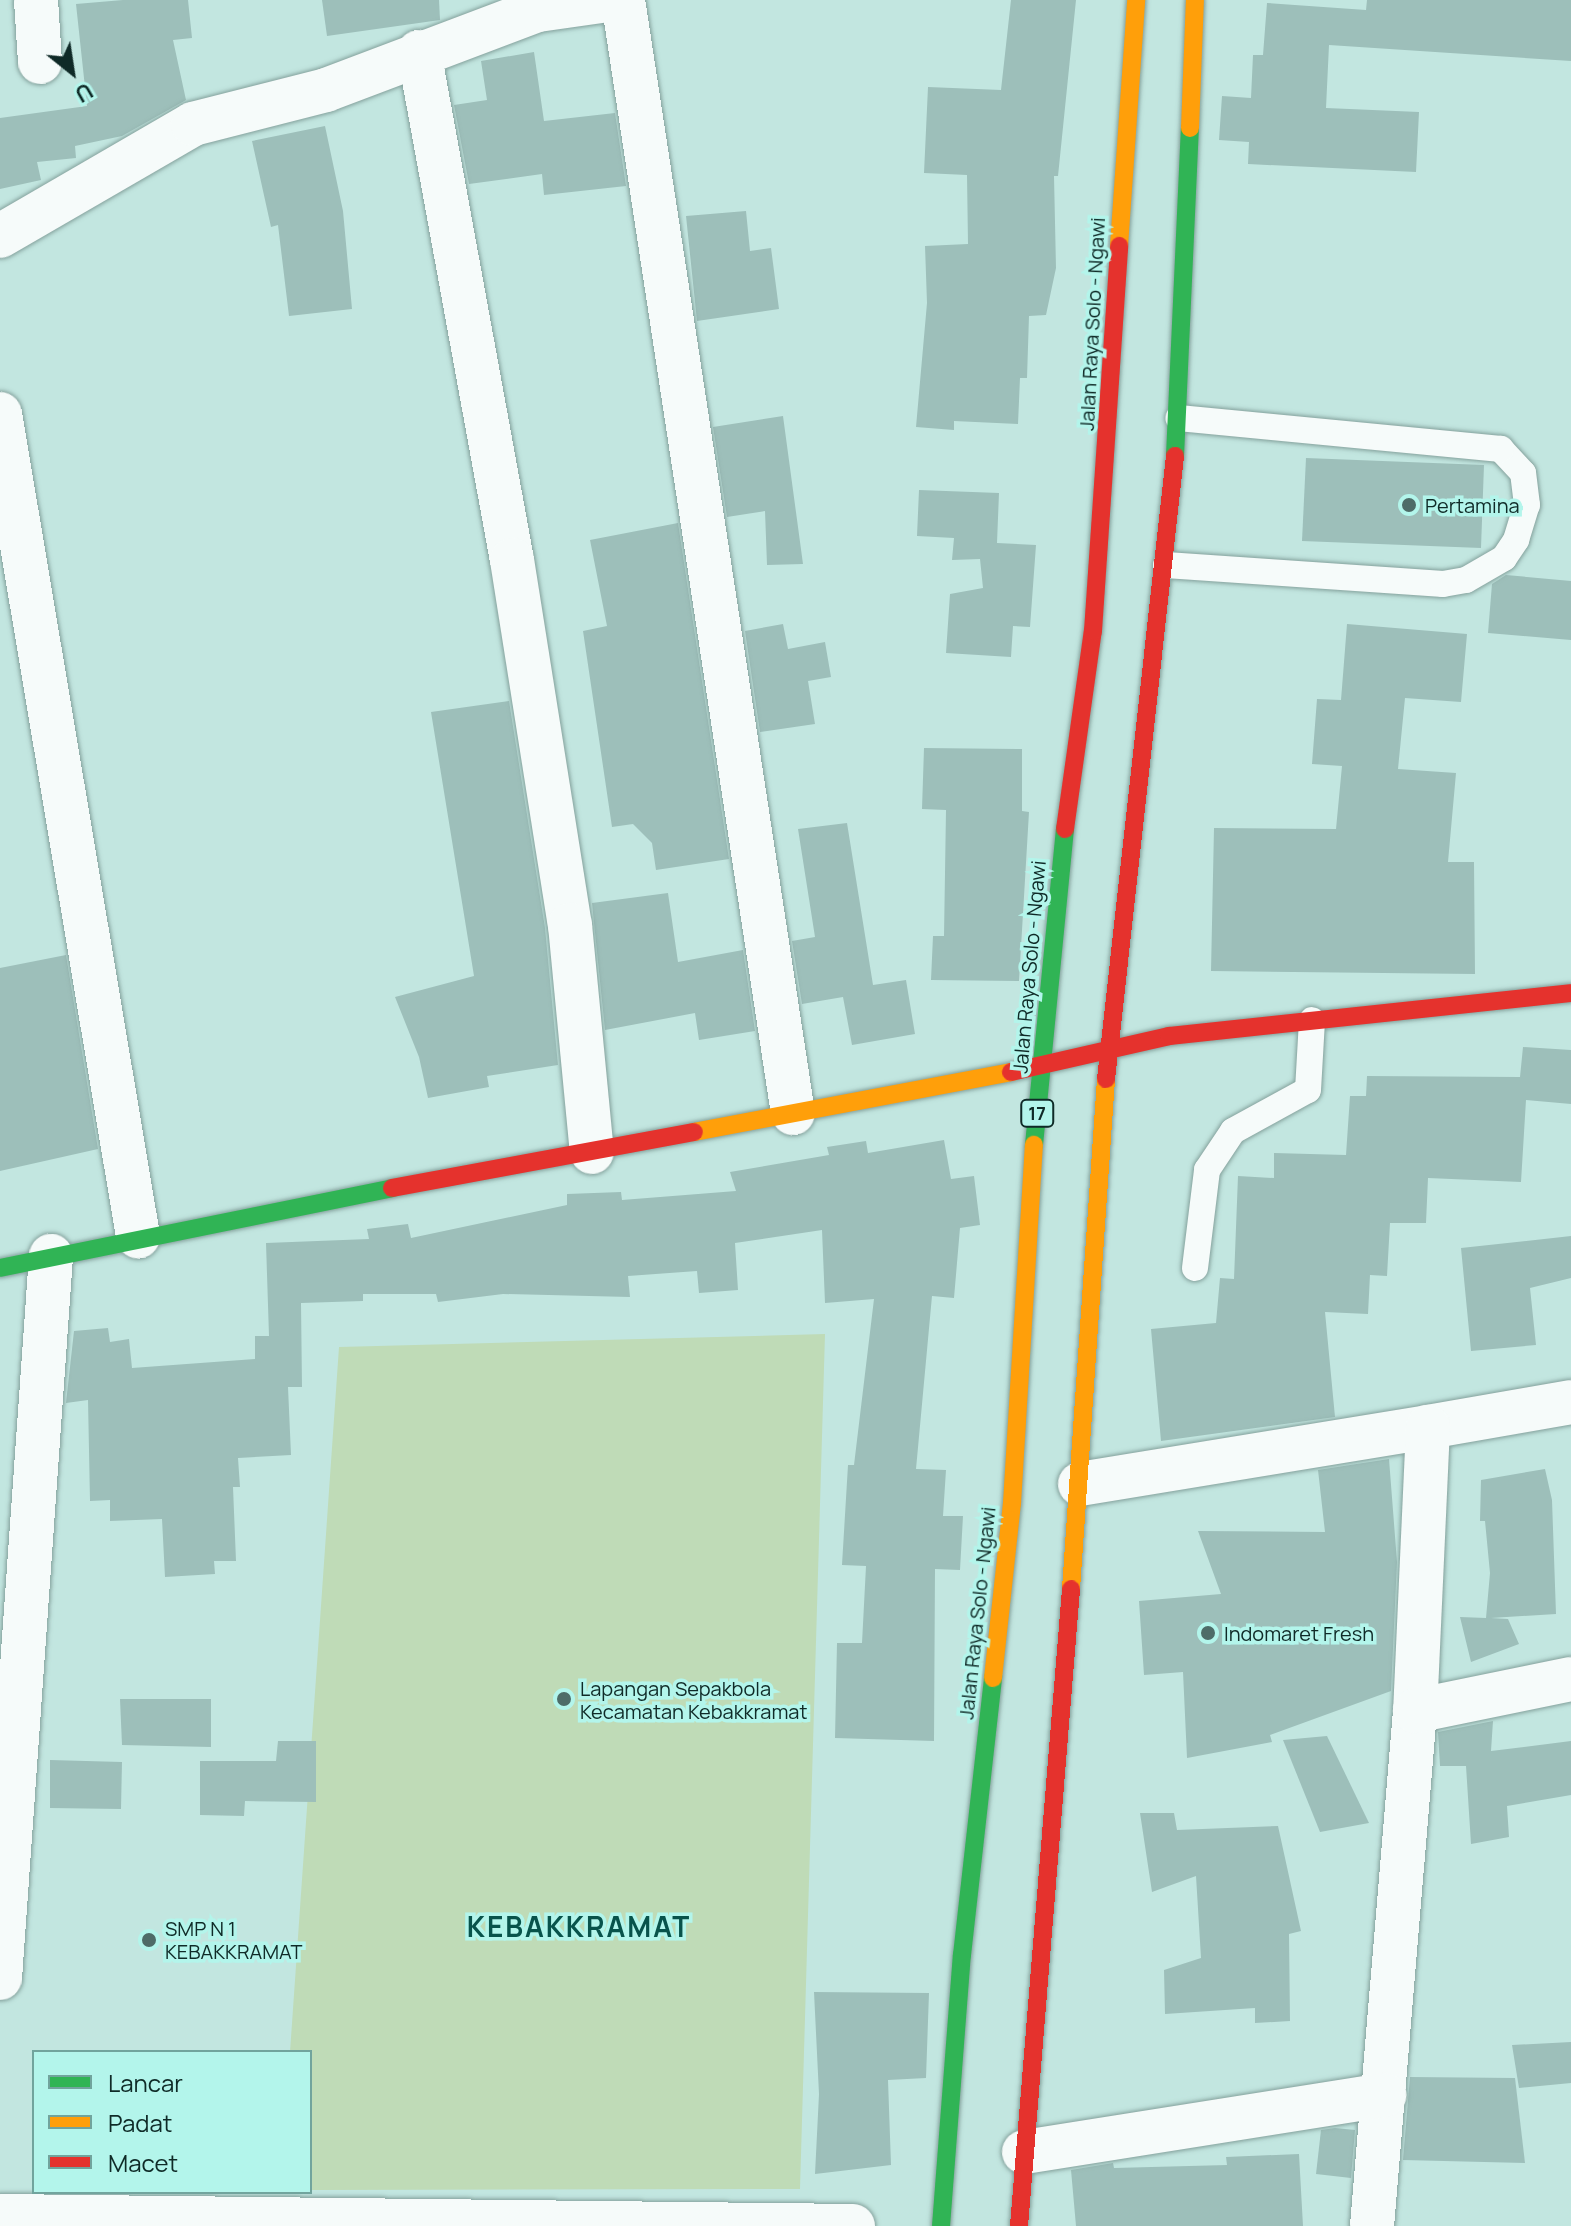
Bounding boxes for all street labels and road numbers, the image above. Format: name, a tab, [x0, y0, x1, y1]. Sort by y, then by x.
street label: Jalan Raya Solo - Ngawi	[1074, 217, 1110, 431]
street label: Jalan Raya Solo - Ngawi	[1008, 859, 1050, 1075]
road number: 17	[1019, 1099, 1055, 1127]
street label: Jalan Raya Solo - Ngawi	[954, 1505, 1000, 1721]

